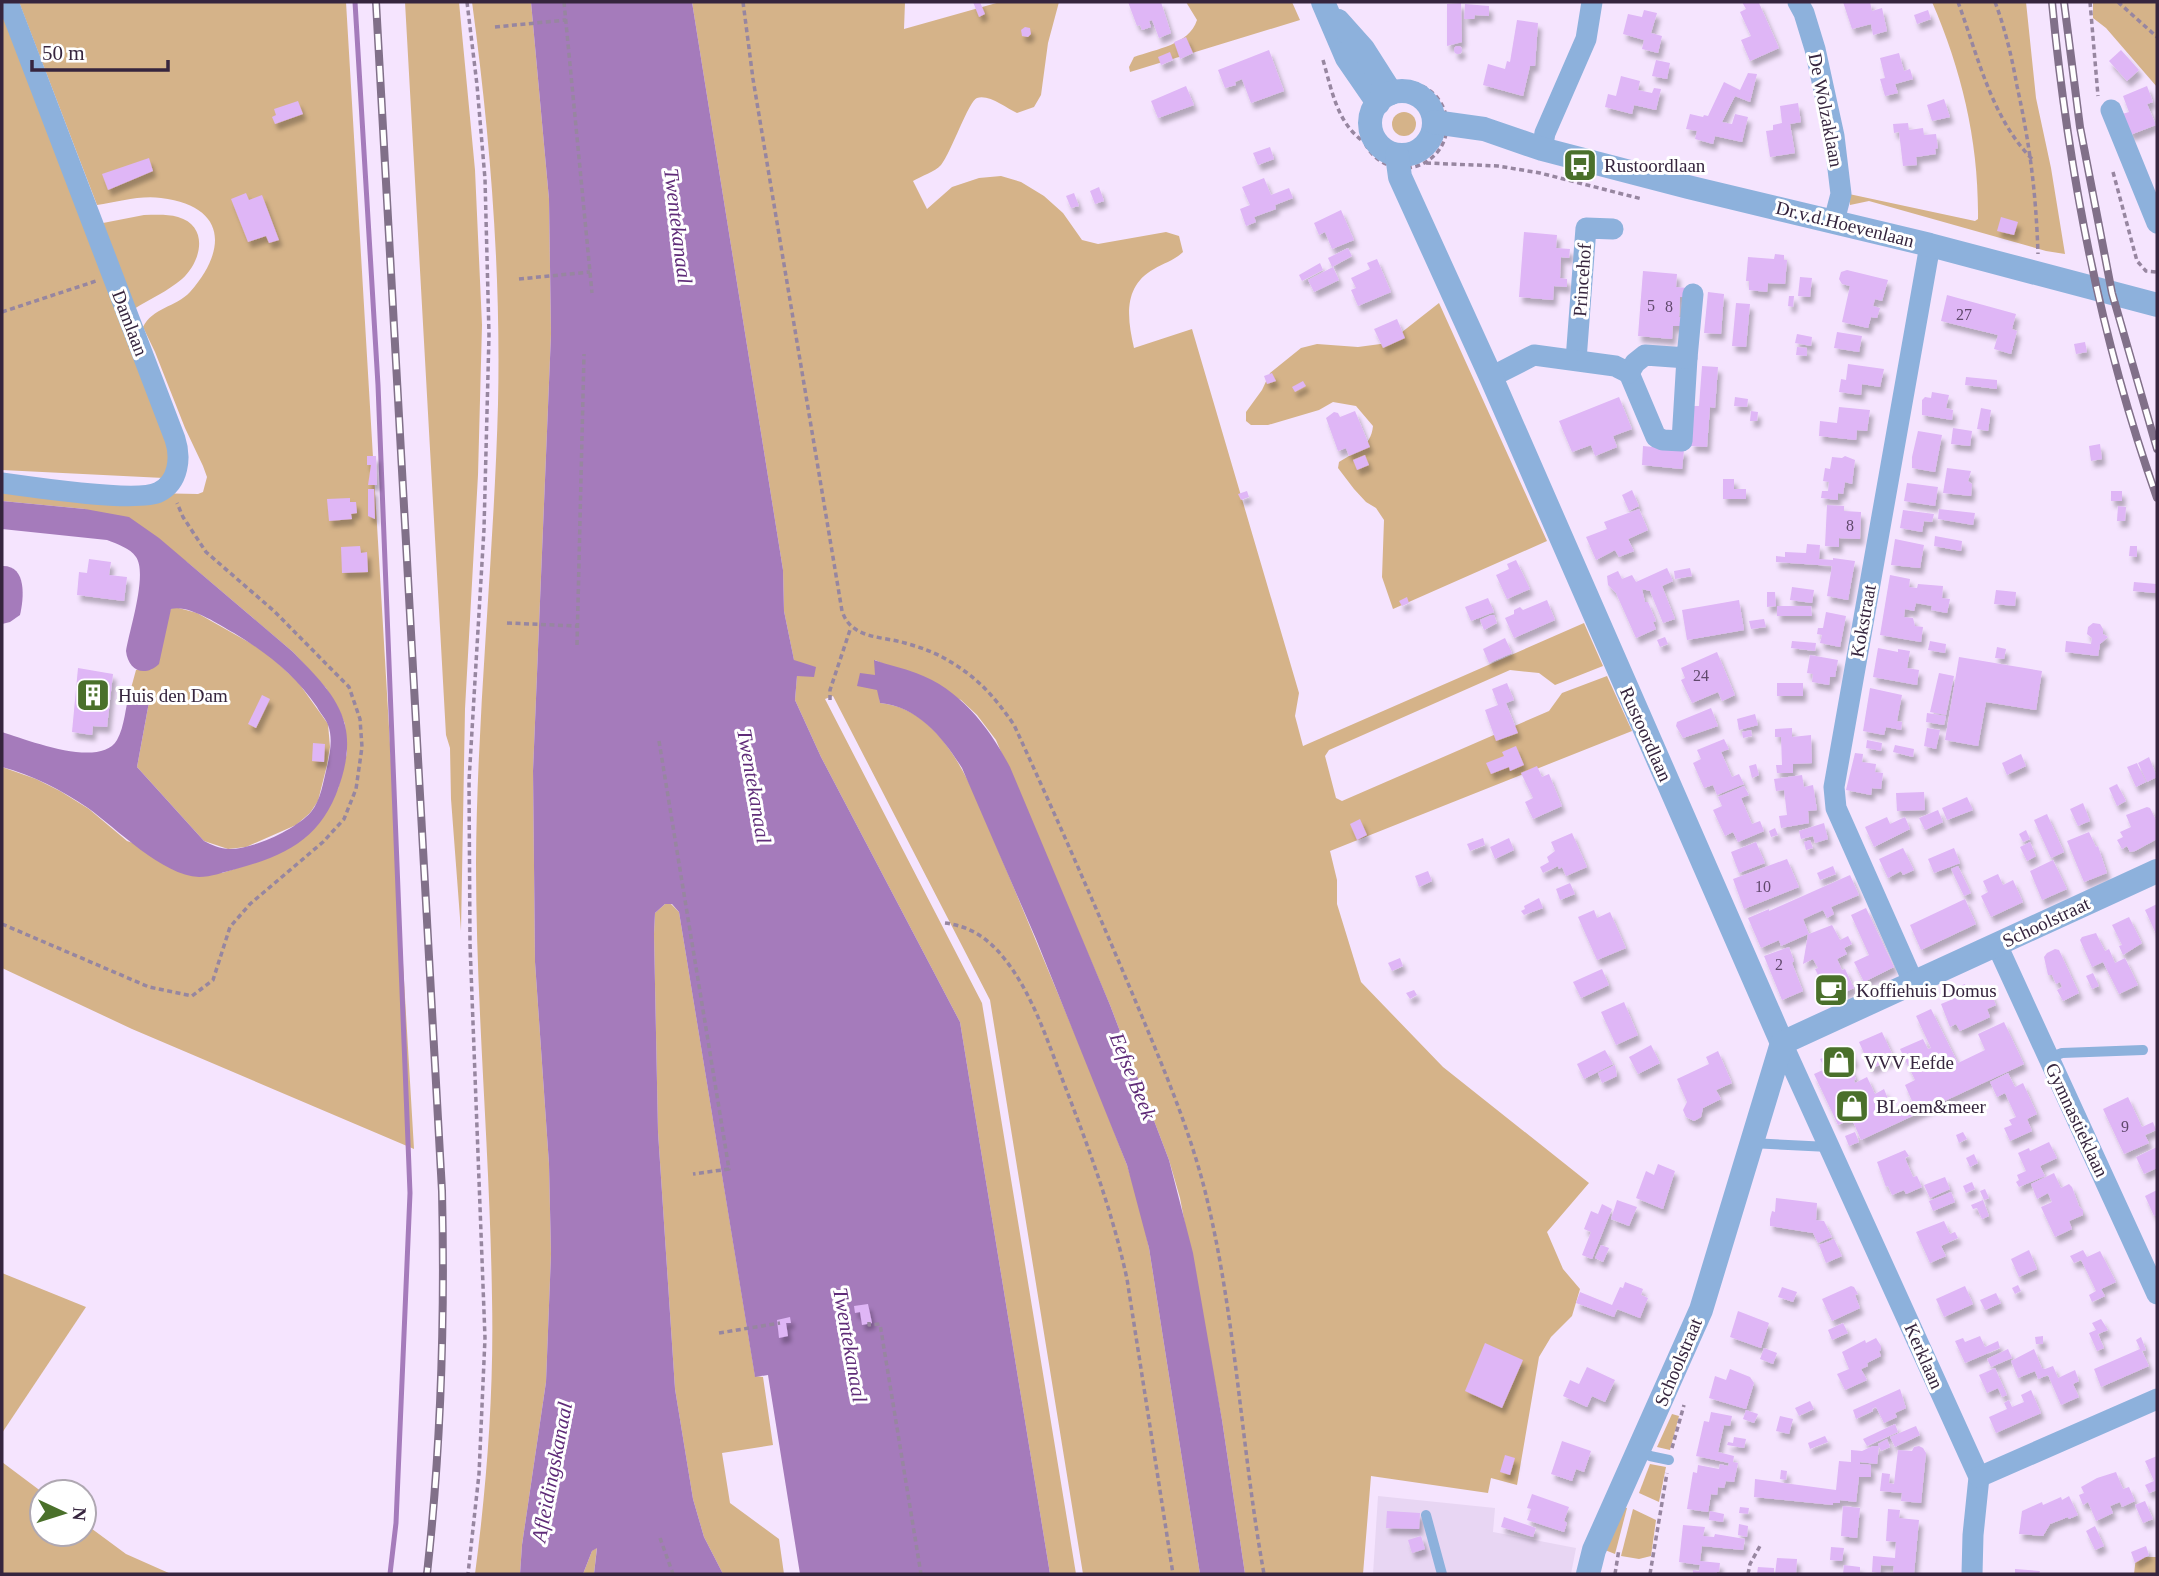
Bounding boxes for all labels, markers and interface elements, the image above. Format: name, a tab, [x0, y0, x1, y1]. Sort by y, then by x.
scale bar	[32, 28, 168, 72]
text: 50 m	[42, 41, 85, 65]
street label: De Wolzaklaan	[1805, 51, 1847, 169]
bus stop icon: Rustoordlaan	[1561, 146, 1599, 184]
place label: Rustoordlaan	[1604, 155, 1706, 176]
water label: Twentekanaal	[659, 167, 697, 285]
street label: Dr.v.d.Hoevenlaan	[1774, 197, 1917, 251]
street label: Princehof	[1569, 242, 1595, 318]
street label: Damlaan	[108, 287, 152, 359]
house number: 5	[1647, 297, 1655, 314]
house number: 8	[1665, 298, 1673, 315]
house number: 27	[1956, 306, 1972, 323]
house number: 8	[1846, 517, 1854, 534]
street label: Kokstraat	[1846, 582, 1880, 659]
house number: 24	[1693, 667, 1709, 684]
building icon: Huis den Dam	[74, 676, 112, 714]
street label: Rustoordlaan	[1616, 683, 1676, 785]
place label: Huis den Dam	[118, 685, 228, 706]
water label: Twentekanaal	[732, 727, 776, 845]
house number: 10	[1755, 878, 1771, 895]
street label: Schoolstraat	[1999, 892, 2094, 951]
house number: 2	[1775, 956, 1783, 973]
cafe icon: Koffiehuis Domus	[1812, 971, 1850, 1009]
place label: Koffiehuis Domus	[1856, 980, 1997, 1001]
water label: Eefse Beek	[1104, 1028, 1162, 1124]
shop icon: VVV Eefde	[1820, 1043, 1858, 1081]
place label: VVV Eefde	[1864, 1052, 1954, 1073]
street label: Gymnastieklaan	[2041, 1060, 2113, 1181]
shop icon: BLoem&meer	[1833, 1087, 1871, 1125]
place label: BLoem&meer	[1876, 1096, 1986, 1117]
house number: 9	[2121, 1118, 2129, 1135]
water label: Twentekanaal	[828, 1286, 872, 1404]
street label: Schoolstraat	[1650, 1314, 1706, 1409]
street label: Kerklaan	[1900, 1320, 1948, 1393]
water label: Afleidingskanaal	[526, 1400, 577, 1546]
north arrow	[28, 1478, 98, 1548]
text: N	[68, 1507, 90, 1522]

